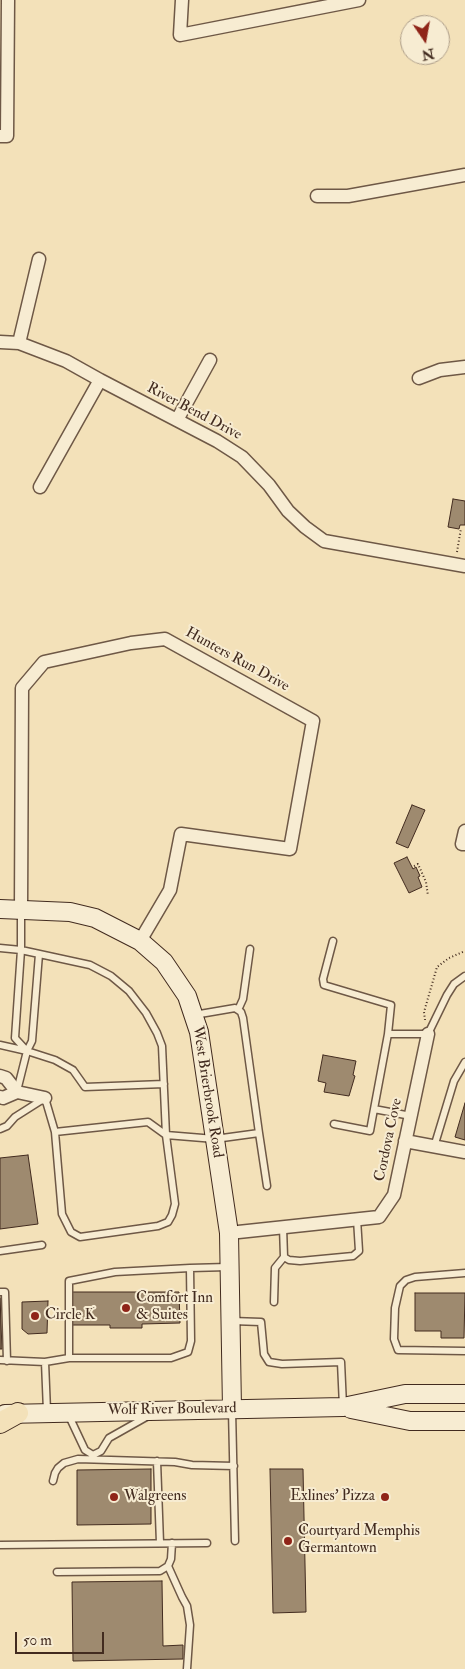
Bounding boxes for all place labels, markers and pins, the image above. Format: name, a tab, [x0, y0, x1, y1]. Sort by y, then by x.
place label: Comfort Inn & Suites	[136, 1290, 213, 1325]
marker: Comfort Inn & Suites	[120, 1302, 132, 1314]
place label: Circle K	[45, 1307, 95, 1325]
marker: Circle K	[29, 1310, 41, 1322]
place label: Walgreens	[124, 1488, 186, 1506]
place label: Exlines' Pizza	[290, 1488, 375, 1506]
marker: Walgreens	[108, 1491, 120, 1503]
marker: Exlines' Pizza	[379, 1491, 391, 1503]
place label: Courtyard Memphis Germantown	[298, 1523, 420, 1558]
marker: Courtyard Memphis Germantown	[282, 1535, 294, 1547]

